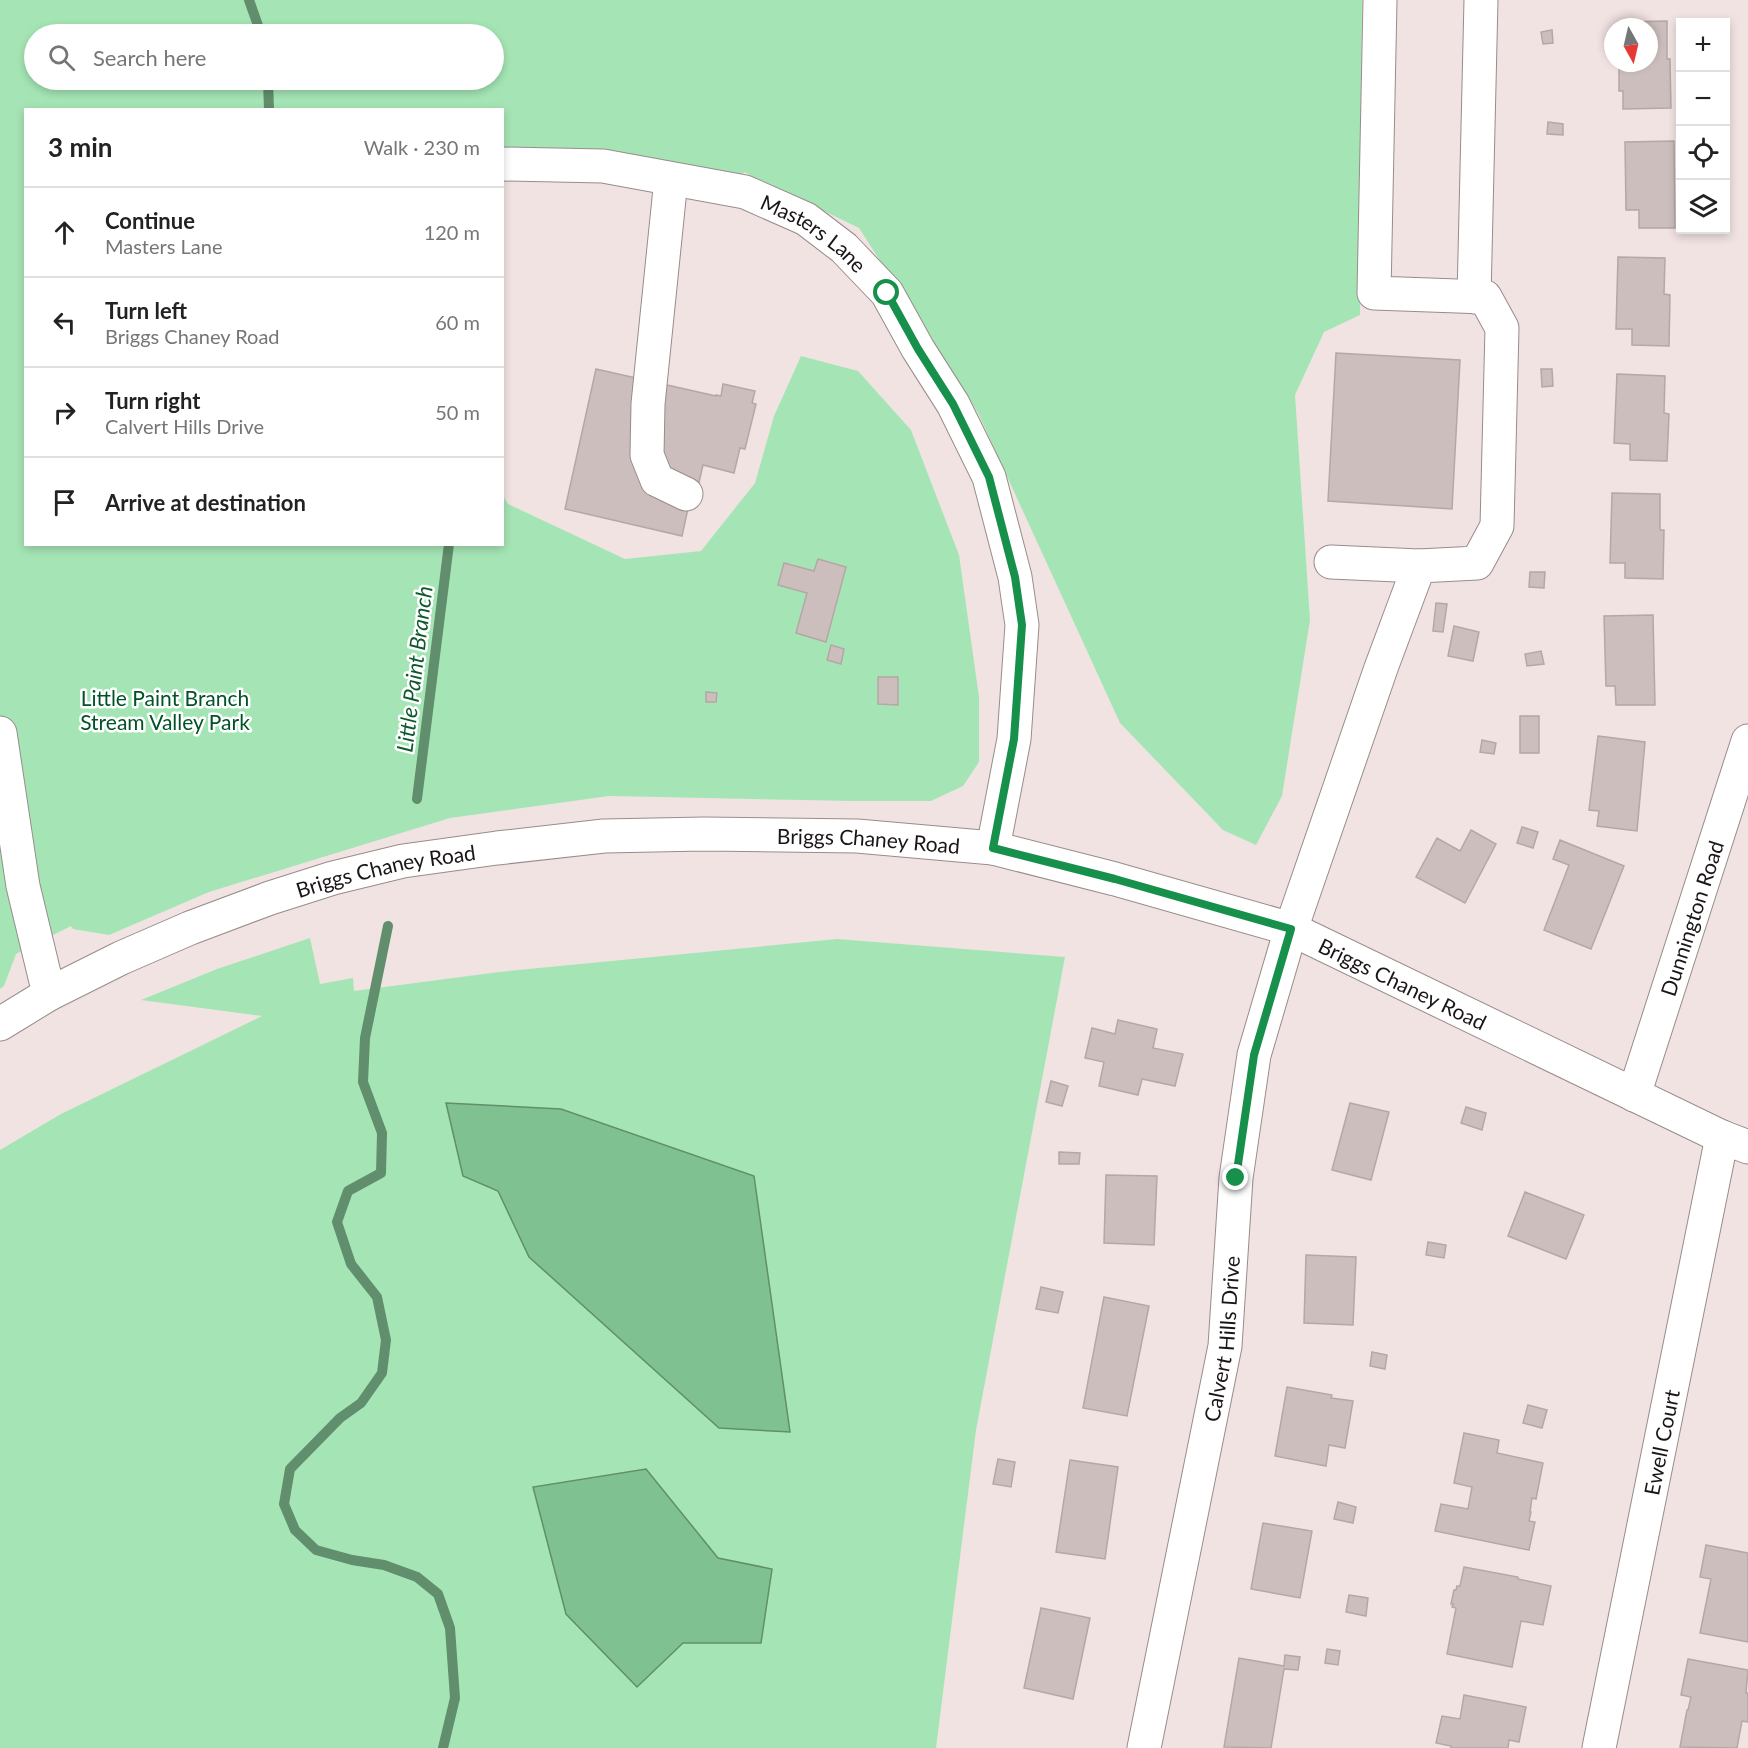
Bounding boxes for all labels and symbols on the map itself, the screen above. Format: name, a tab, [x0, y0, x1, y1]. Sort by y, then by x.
north arrow	[1604, 18, 1658, 72]
street label: Masters Lane	[757, 188, 872, 277]
route start	[873, 279, 899, 305]
water label: Little Paint Branch	[390, 584, 438, 754]
park label: Little Paint Branch Stream Valley Park	[80, 685, 250, 734]
street label: Briggs Chaney Road	[777, 822, 961, 858]
street label: Dunnington Road	[1654, 837, 1728, 999]
street label: Briggs Chaney Road	[293, 839, 477, 902]
street label: Briggs Chaney Road	[1315, 932, 1491, 1034]
route end	[1222, 1164, 1248, 1190]
street label: Calvert Hills Drive	[1198, 1255, 1243, 1424]
street label: Ewell Court	[1638, 1387, 1683, 1497]

